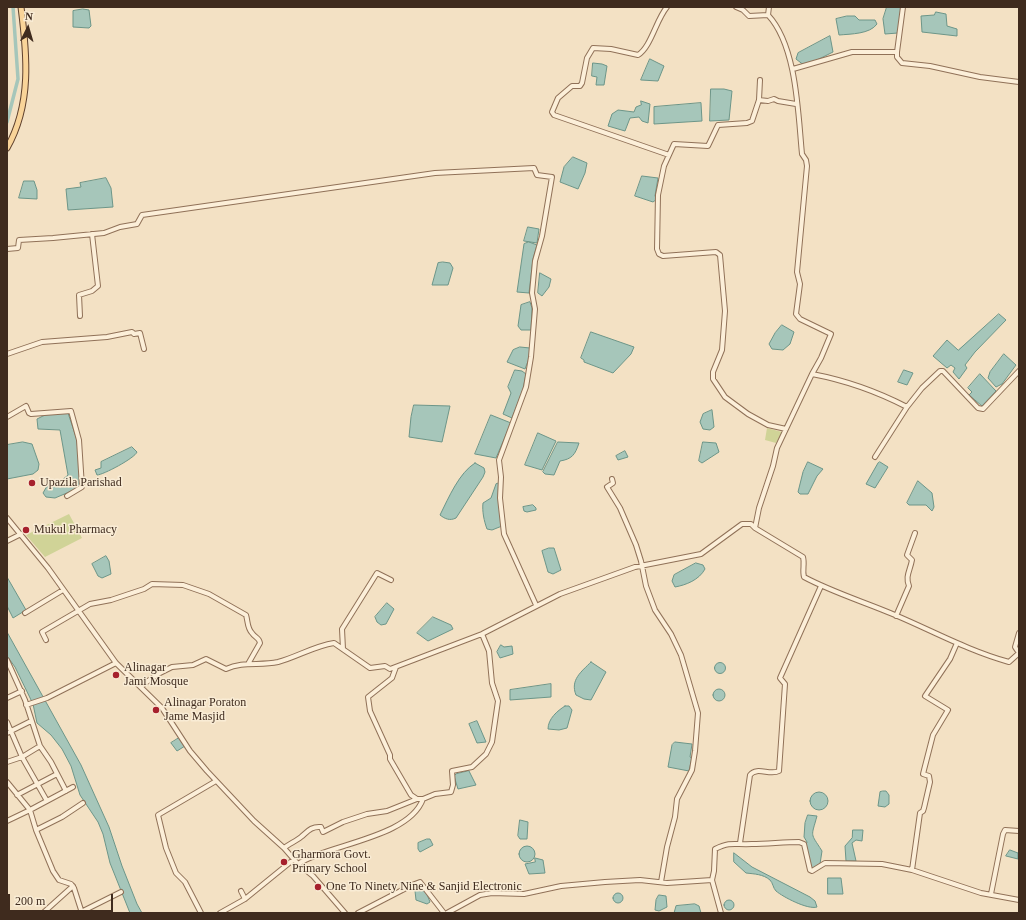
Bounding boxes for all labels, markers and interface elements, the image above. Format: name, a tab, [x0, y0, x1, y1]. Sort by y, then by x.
north arrow	[8, 8, 48, 48]
text: N	[25, 10, 34, 22]
place label: Upazila Parishad	[40, 476, 122, 490]
marker: Upazila Parishad	[27, 478, 37, 488]
place label: Mukul Pharmacy	[34, 523, 117, 537]
marker: Mukul Pharmacy	[21, 525, 31, 535]
place label: Alinagar Jami Mosque	[124, 661, 188, 689]
marker: Alinagar Jami Mosque	[111, 670, 121, 680]
place label: Alinagar Poraton Jame Masjid	[164, 696, 246, 724]
marker: Alinagar Poraton Jame Masjid	[151, 705, 161, 715]
place label: Gharmora Govt. Primary School	[292, 848, 371, 876]
marker: Gharmora Govt. Primary School	[279, 857, 289, 867]
place label: One To Ninety Nine & Sanjid Electronic	[326, 880, 522, 894]
marker: One To Ninety Nine & Sanjid Electronic	[313, 882, 323, 892]
scale bar	[10, 886, 115, 912]
text: 200 m	[15, 894, 45, 908]

